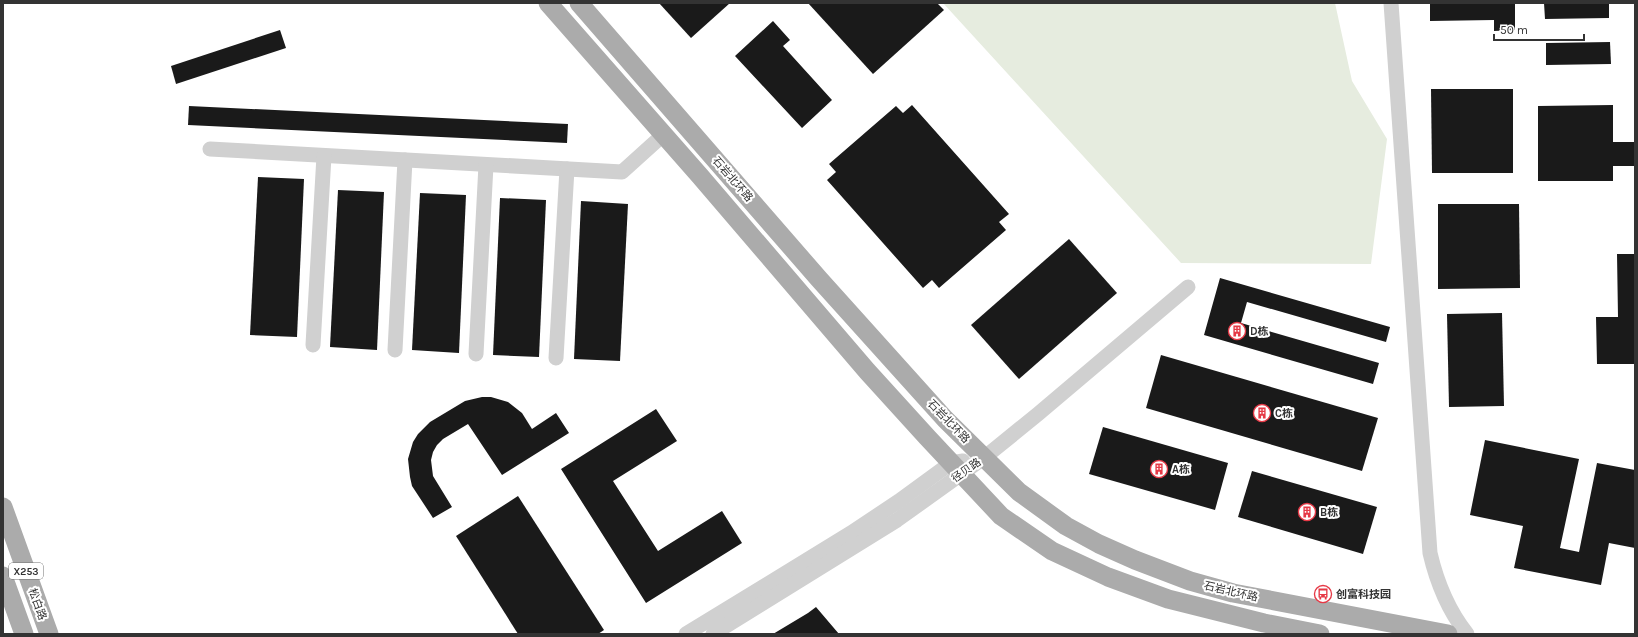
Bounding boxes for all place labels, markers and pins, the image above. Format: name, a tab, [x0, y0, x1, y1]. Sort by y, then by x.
building icon: D栋	[1227, 321, 1247, 341]
place label: D栋	[1250, 325, 1269, 338]
building icon: C栋	[1252, 403, 1272, 423]
place label: C栋	[1275, 407, 1293, 420]
building icon: A栋	[1149, 459, 1169, 479]
place label: A栋	[1172, 463, 1190, 476]
building icon: B栋	[1297, 502, 1317, 522]
place label: B栋	[1320, 506, 1338, 519]
bus stop icon: 创富科技园	[1313, 584, 1333, 604]
place label: 创富科技园	[1336, 588, 1391, 601]

